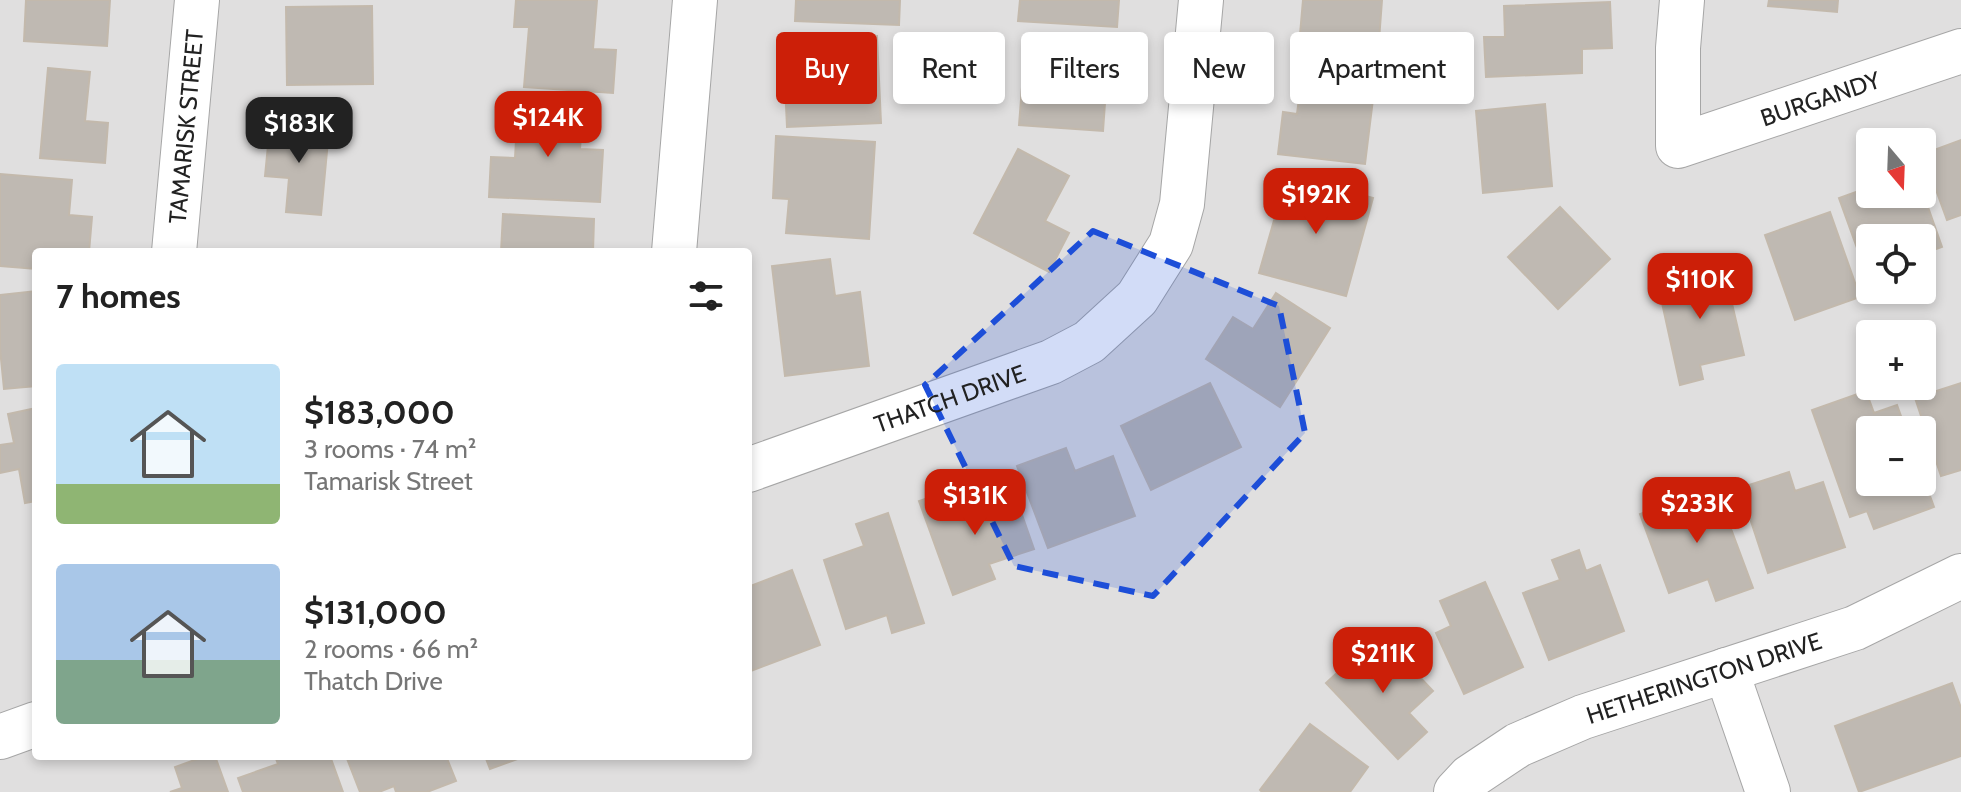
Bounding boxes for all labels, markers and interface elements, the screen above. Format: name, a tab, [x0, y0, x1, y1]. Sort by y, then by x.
street label: TAMARISK STREET	[162, 28, 209, 225]
chip: Buy	[776, 32, 877, 104]
chip: Rent	[893, 32, 1005, 104]
chip: Filters	[1021, 32, 1148, 104]
chip: New	[1164, 32, 1274, 104]
chip: Apartment	[1290, 32, 1474, 104]
street label: BURGANDY	[1756, 65, 1884, 132]
pin: $124K	[492, 91, 604, 159]
pin: $183K	[243, 97, 355, 165]
text: $124K	[513, 101, 583, 133]
text: $183K	[264, 107, 334, 139]
north arrow	[1856, 128, 1936, 208]
map controls	[1856, 128, 1936, 496]
pin: $192K	[1260, 168, 1372, 236]
text: $192K	[1281, 178, 1351, 210]
button: locate	[1856, 224, 1936, 304]
pin: $110K	[1644, 253, 1756, 321]
text: $110K	[1666, 263, 1734, 295]
icon: filters	[684, 274, 728, 318]
text: 7 homes	[56, 275, 181, 317]
button: +	[1856, 320, 1936, 400]
street label: THATCH DRIVE	[870, 358, 1029, 438]
text: $183,000	[304, 391, 455, 433]
icon: home	[120, 396, 216, 492]
button: −	[1856, 416, 1936, 496]
text: 3 rooms · 74 m²	[304, 433, 476, 465]
text: Tamarisk Street	[304, 465, 473, 497]
pin: $131K	[919, 469, 1031, 537]
pin: $233K	[1641, 477, 1753, 545]
text: $131K	[943, 479, 1007, 511]
text: $233K	[1660, 487, 1734, 519]
text: $131,000	[304, 591, 447, 633]
icon: home	[120, 596, 216, 692]
street label: HETHERINGTON DRIVE	[1582, 625, 1825, 730]
pin: $211K	[1327, 627, 1439, 695]
text: 2 rooms · 66 m²	[304, 633, 478, 665]
text: $211K	[1351, 637, 1415, 669]
text: Thatch Drive	[304, 665, 443, 697]

